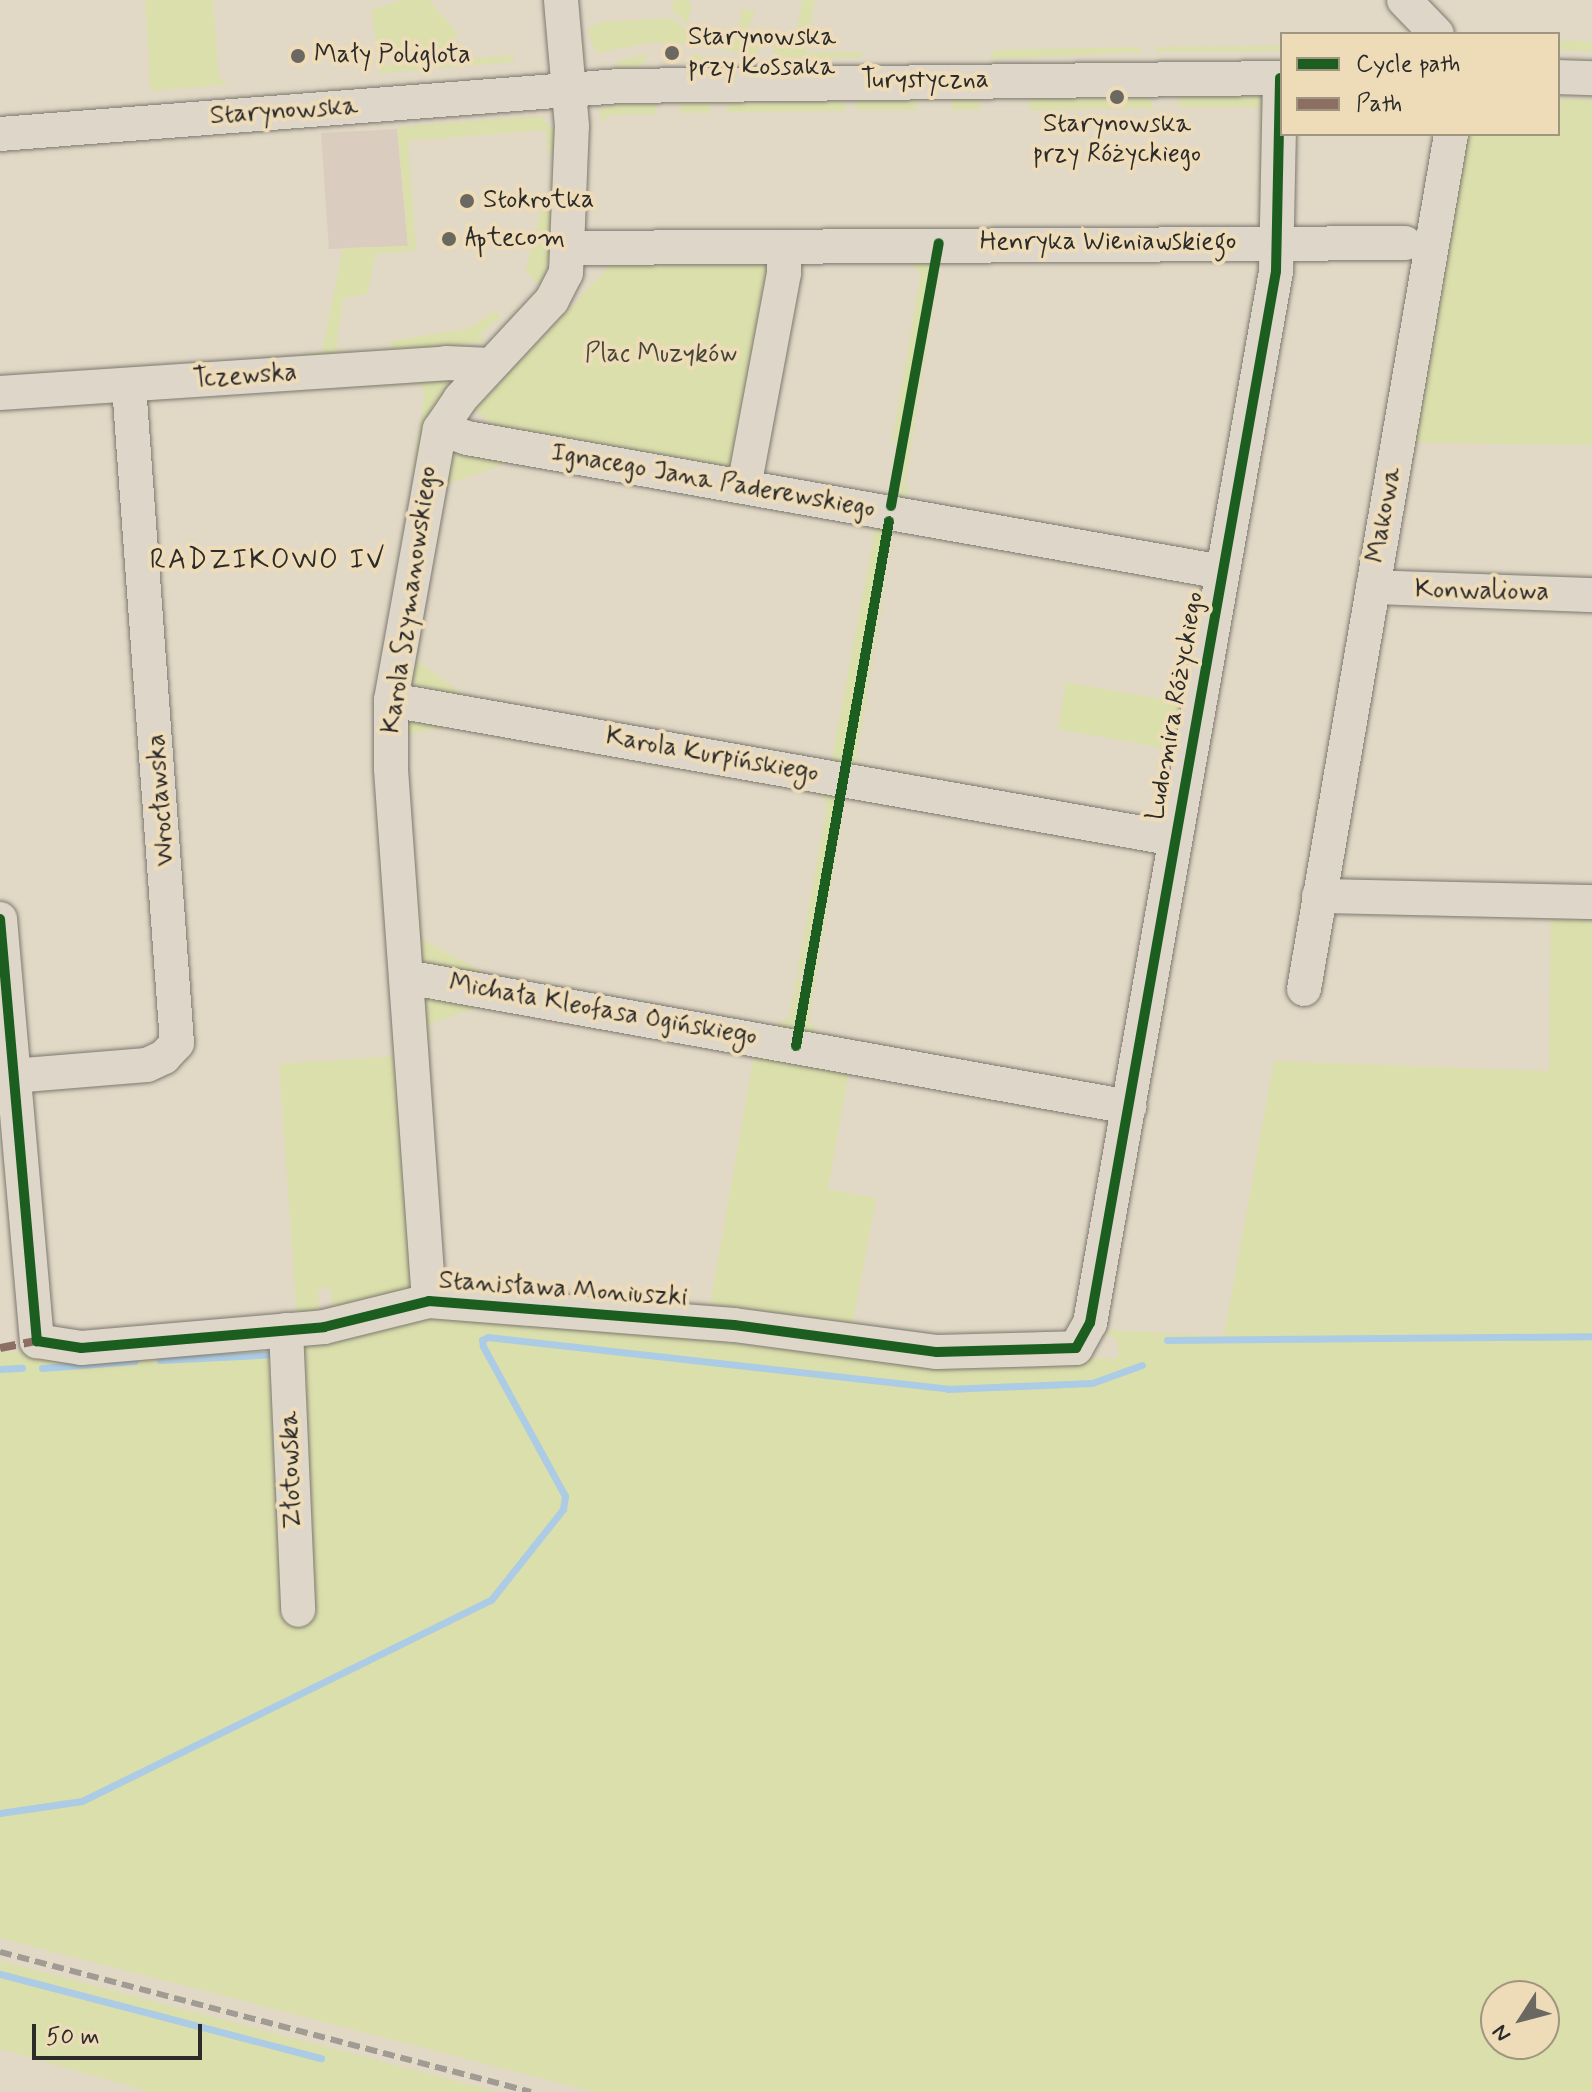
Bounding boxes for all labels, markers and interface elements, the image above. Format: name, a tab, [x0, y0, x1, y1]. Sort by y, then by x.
place label: Starynowska przy Kossaka	[688, 22, 836, 84]
legend	[1280, 32, 1560, 136]
place label: Mały Poliglota	[314, 40, 468, 72]
marker: Starynowska przy Kossaka	[663, 44, 681, 62]
marker: Mały Poliglota	[289, 47, 307, 65]
text: Cycle path	[1356, 49, 1461, 80]
street label: Turystyczna	[861, 65, 989, 97]
marker: Starynowska przy Różyckiego	[1108, 88, 1126, 106]
text: Path	[1356, 89, 1402, 120]
street label: Starynowska	[209, 91, 359, 133]
place label: Starynowska przy Różyckiego	[1033, 109, 1201, 170]
place label: Stokrotka	[483, 185, 594, 217]
marker: Stokrotka	[458, 192, 476, 210]
place label: Aptecom	[465, 223, 565, 255]
street label: Henryka Wieniawskiego	[973, 227, 1243, 259]
marker: Aptecom	[440, 230, 458, 248]
park label: Plac Muzyków	[583, 339, 739, 371]
street label: Tczewska	[192, 358, 298, 396]
street label: Ignacego Jana Paderewskiego	[551, 439, 875, 525]
street label: Karola Szymanowskiego	[377, 465, 445, 735]
street label: Makowa	[1361, 465, 1409, 565]
district label: RADZIKOWO IV	[152, 544, 384, 578]
street label: Konwaliowa	[1415, 575, 1549, 609]
street label: Ludomira Różyckiego	[1141, 589, 1211, 823]
street label: Karola Kurpińskiego	[602, 722, 822, 790]
street label: Wrocławska	[142, 733, 182, 867]
street label: Michała Kleofasa Ogińskiego	[444, 968, 762, 1054]
street label: Stanisława Moniuszki	[438, 1266, 688, 1314]
street label: Złotowska	[274, 1410, 310, 1530]
north arrow	[1480, 1980, 1560, 2060]
scale bar	[36, 2008, 206, 2058]
text: N	[1487, 2019, 1518, 2047]
text: 50 m	[46, 2022, 100, 2053]

